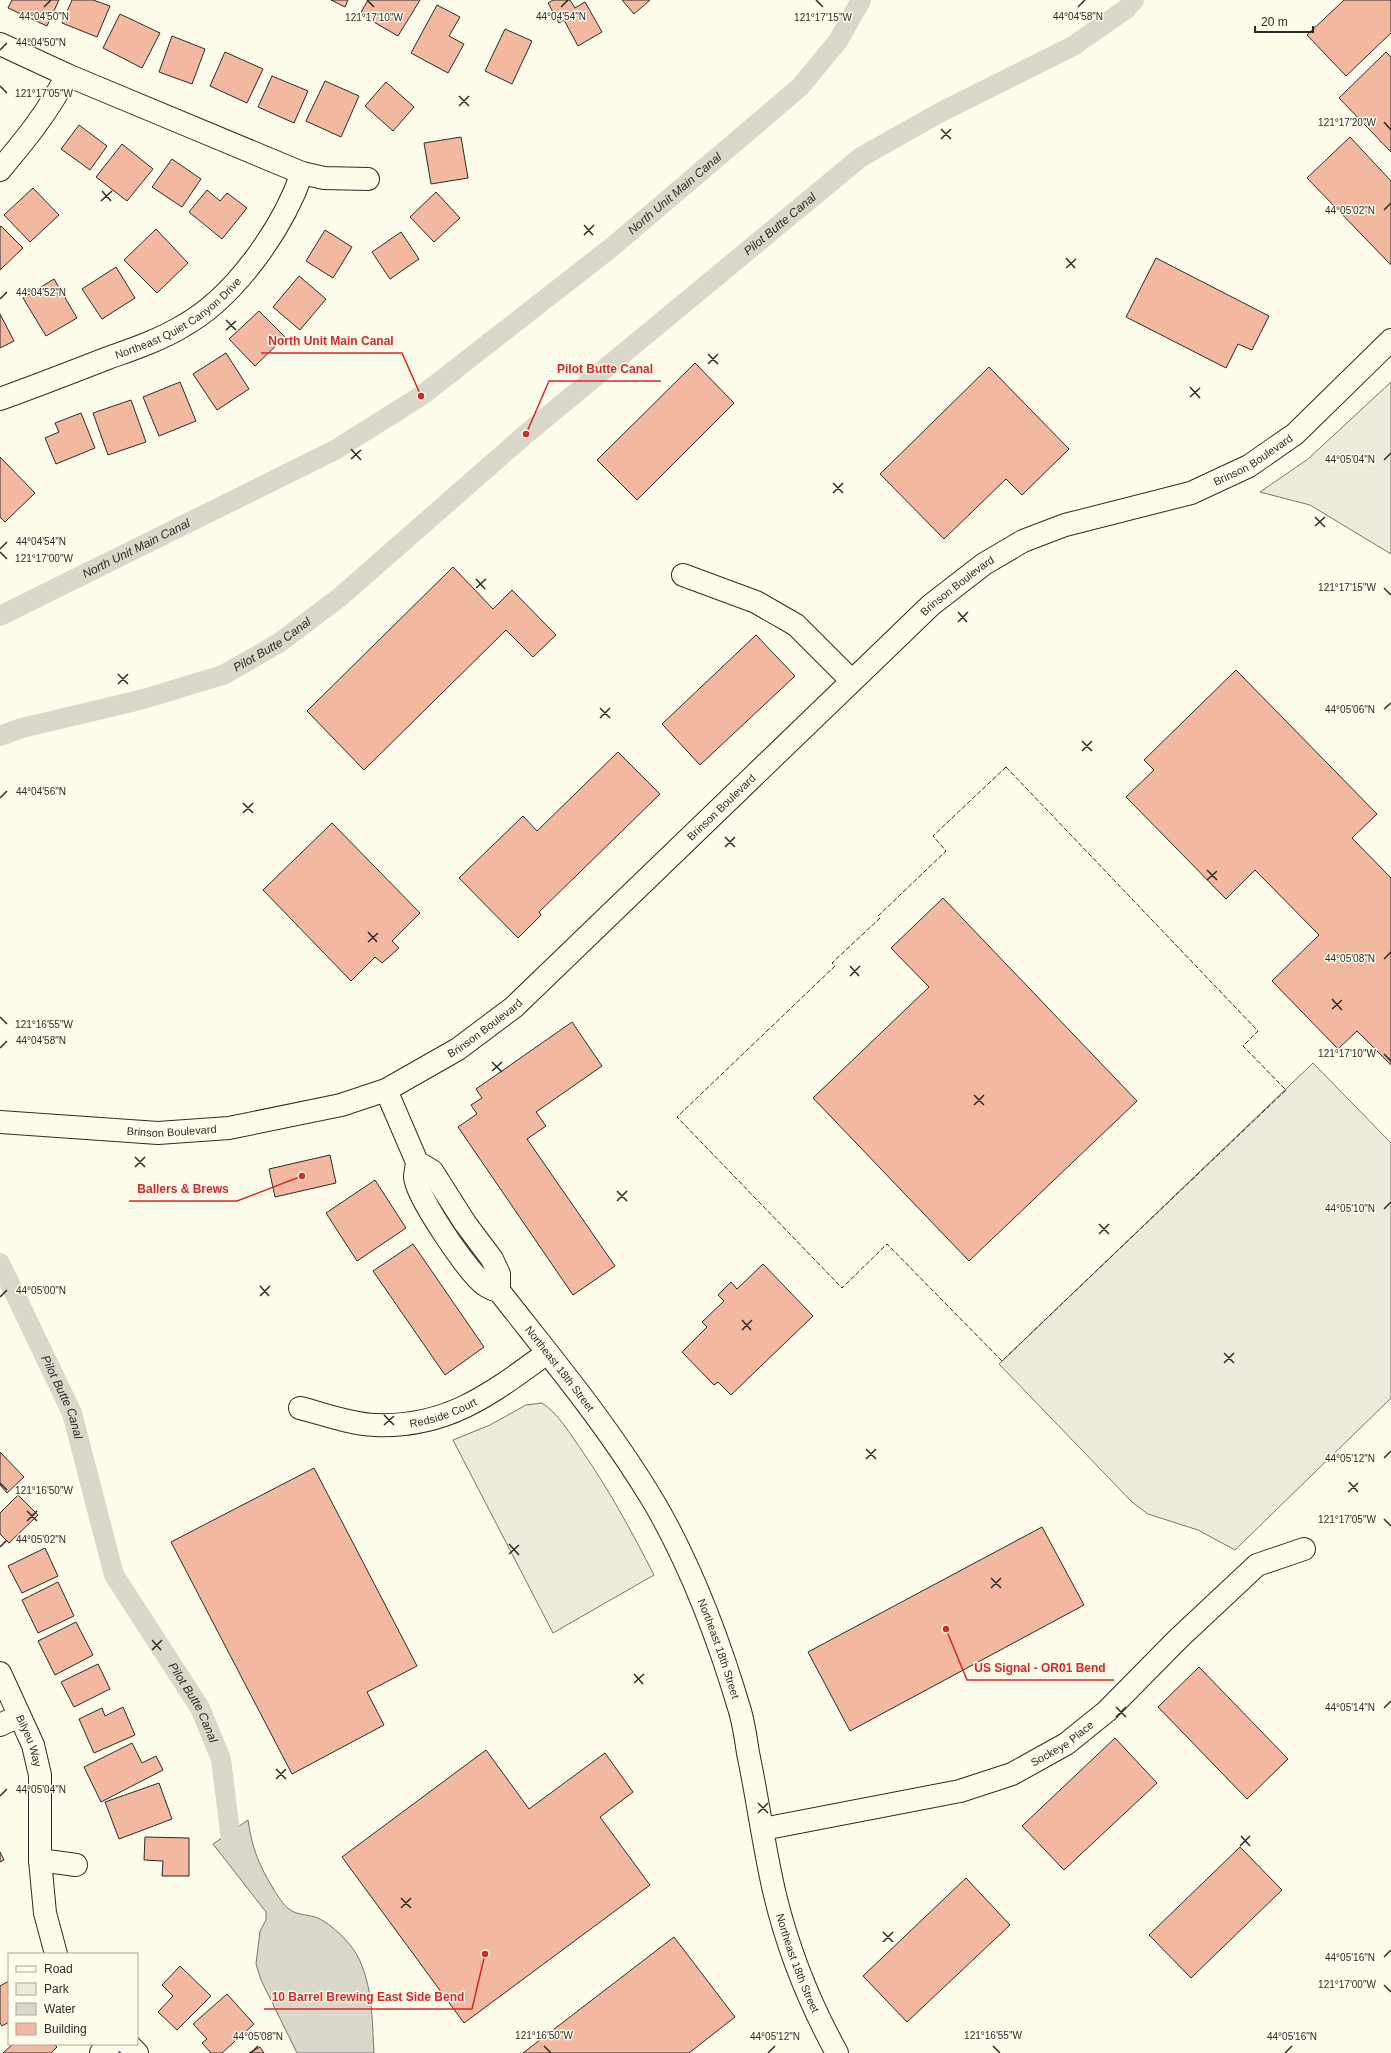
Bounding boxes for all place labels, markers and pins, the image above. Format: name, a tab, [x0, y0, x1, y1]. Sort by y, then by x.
callout: North Unit Main Canal	[261, 329, 402, 353]
callout: Pilot Butte Canal	[549, 357, 661, 381]
callout: Ballers & Brews	[129, 1177, 237, 1201]
callout: US Signal - OR01 Bend	[967, 1656, 1114, 1680]
callout: 10 Barrel Brewing East Side Bend	[264, 1985, 472, 2009]

